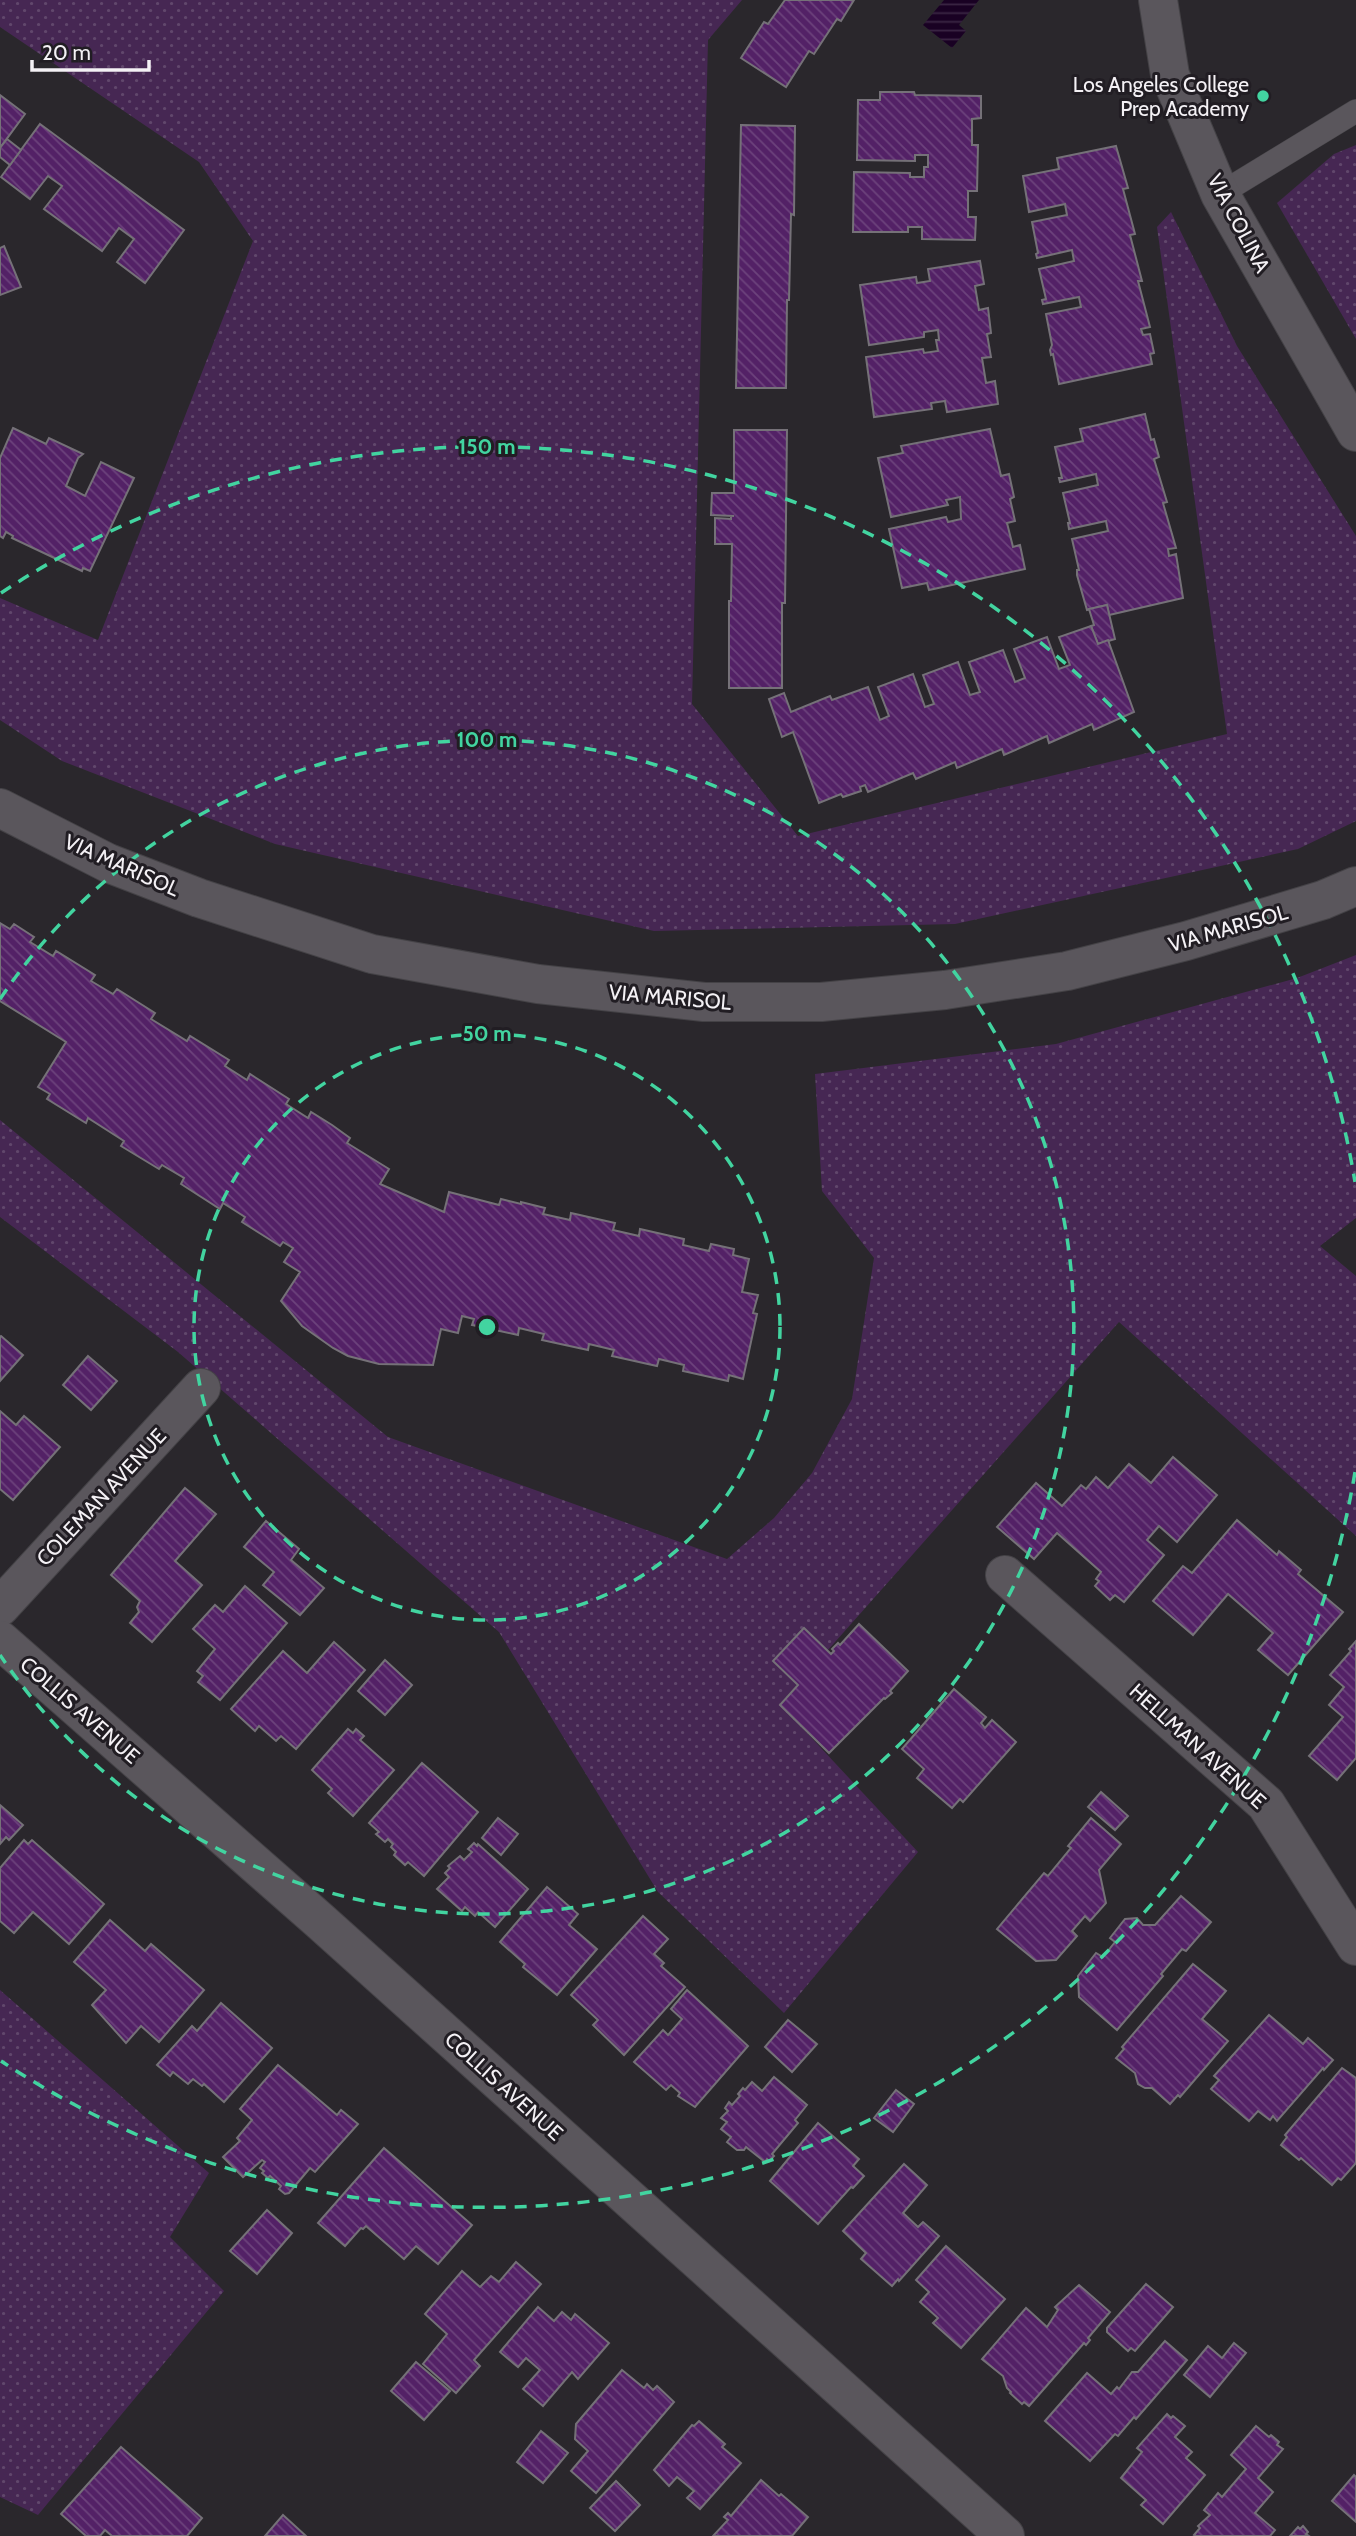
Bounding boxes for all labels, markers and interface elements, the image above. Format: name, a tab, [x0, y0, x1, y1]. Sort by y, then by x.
scale bar	[32, 28, 149, 72]
text: 20 m	[42, 40, 91, 65]
place label: Los Angeles College Prep Academy	[1073, 72, 1249, 121]
marker: Los Angeles College Prep Academy	[1255, 88, 1271, 104]
street label: VIA COLINA	[1203, 169, 1275, 277]
text: 150 m	[459, 434, 515, 459]
text: 100 m	[457, 727, 517, 752]
street label: VIA MARISOL	[61, 829, 184, 902]
street label: VIA MARISOL	[1166, 899, 1291, 957]
street label: VIA MARISOL	[608, 979, 733, 1015]
text: 50 m	[462, 1021, 512, 1046]
centre of rings	[475, 1315, 499, 1339]
street label: COLEMAN AVENUE	[31, 1423, 171, 1571]
street label: COLLIS AVENUE	[15, 1651, 145, 1769]
street label: HELLMAN AVENUE	[1125, 1678, 1271, 1814]
street label: COLLIS AVENUE	[440, 2026, 568, 2146]

